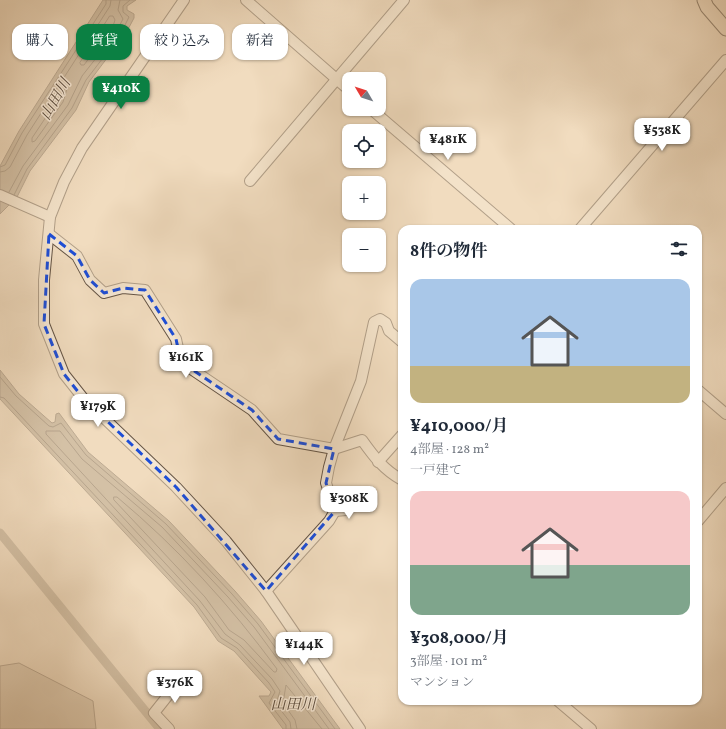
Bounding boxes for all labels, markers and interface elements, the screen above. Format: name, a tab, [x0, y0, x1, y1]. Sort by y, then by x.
chip: 購入	[12, 24, 68, 60]
chip: 賃貸	[76, 24, 132, 60]
chip: 絞り込み	[140, 24, 224, 60]
chip: 新着	[232, 24, 288, 60]
north arrow	[342, 72, 386, 116]
map controls	[342, 72, 386, 272]
water label: 山田川	[36, 73, 78, 124]
pin: ¥410K	[93, 76, 149, 110]
text: ¥410K	[102, 80, 140, 98]
pin: ¥538K	[634, 118, 690, 152]
text: ¥538K	[643, 122, 681, 140]
button: locate	[342, 124, 386, 168]
pin: ¥481K	[420, 127, 476, 161]
text: ¥481K	[429, 131, 467, 149]
button: +	[342, 176, 386, 220]
button: −	[342, 228, 386, 272]
icon: filters	[668, 238, 690, 260]
text: 8件の物件	[410, 240, 487, 263]
icon: home	[514, 305, 586, 377]
pin: ¥161K	[158, 345, 214, 379]
text: ¥161K	[168, 349, 204, 367]
pin: ¥179K	[70, 394, 126, 428]
text: ¥179K	[80, 398, 116, 416]
text: ¥410,000/月	[410, 415, 509, 438]
text: 4部屋 · 128 m²	[410, 441, 489, 459]
text: 一戸建て	[410, 462, 462, 480]
pin: ¥308K	[321, 486, 377, 520]
text: ¥308K	[329, 490, 369, 508]
icon: home	[514, 517, 586, 589]
text: ¥308,000/月	[410, 627, 509, 650]
pin: ¥144K	[276, 632, 332, 666]
text: ¥144K	[285, 636, 323, 654]
text: 3部屋 · 101 m²	[410, 653, 487, 671]
pin: ¥376K	[147, 670, 203, 704]
text: ¥376K	[156, 674, 194, 692]
text: マンション	[410, 674, 474, 692]
water label: 山田川	[270, 695, 317, 716]

